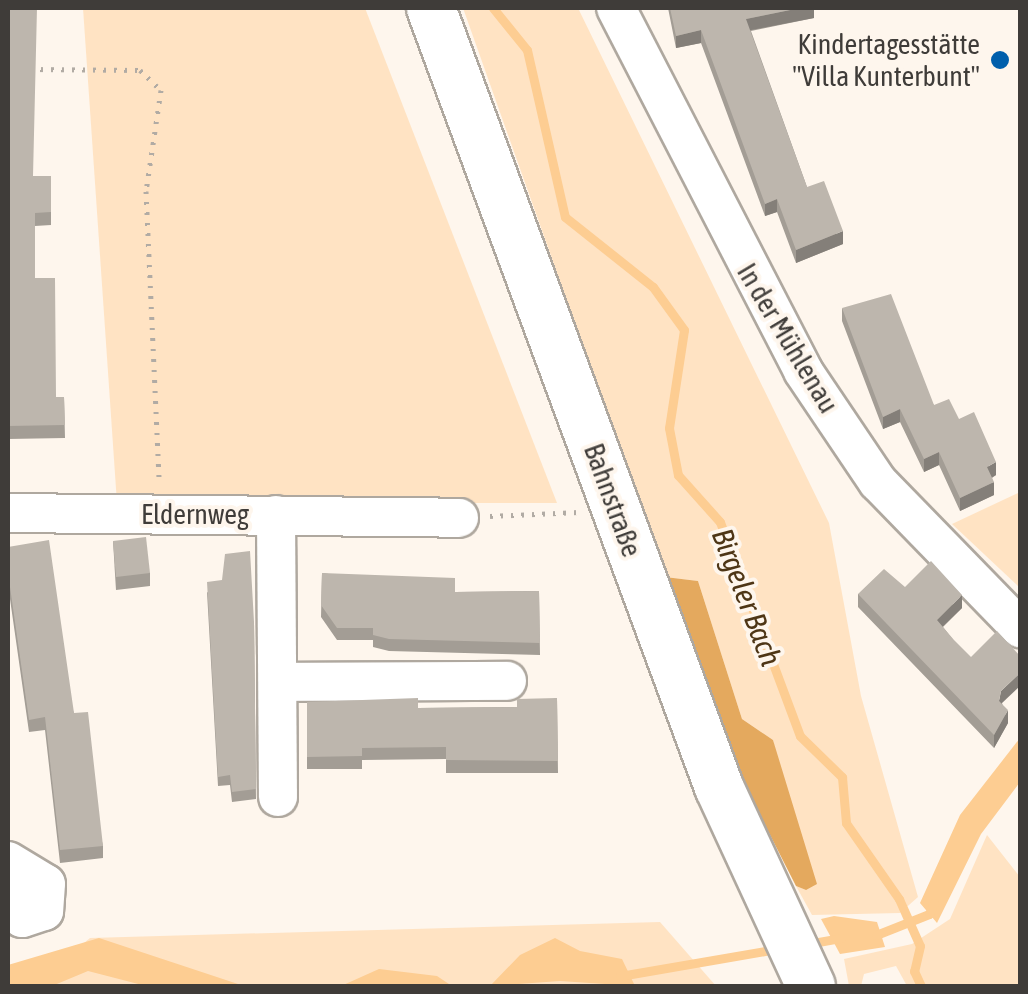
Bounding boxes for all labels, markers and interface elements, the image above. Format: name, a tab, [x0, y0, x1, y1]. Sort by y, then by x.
place label: Kindertagesstätte "Villa Kunterbunt"	[792, 27, 980, 93]
marker: Kindertagesstätte "Villa Kunterbunt"	[989, 49, 1011, 71]
street label: In der Mühlenau	[730, 257, 846, 419]
street label: Bahnstraße	[577, 439, 649, 561]
street label: Eldernweg	[141, 497, 249, 531]
water label: Birgeler Bach	[704, 523, 790, 671]

